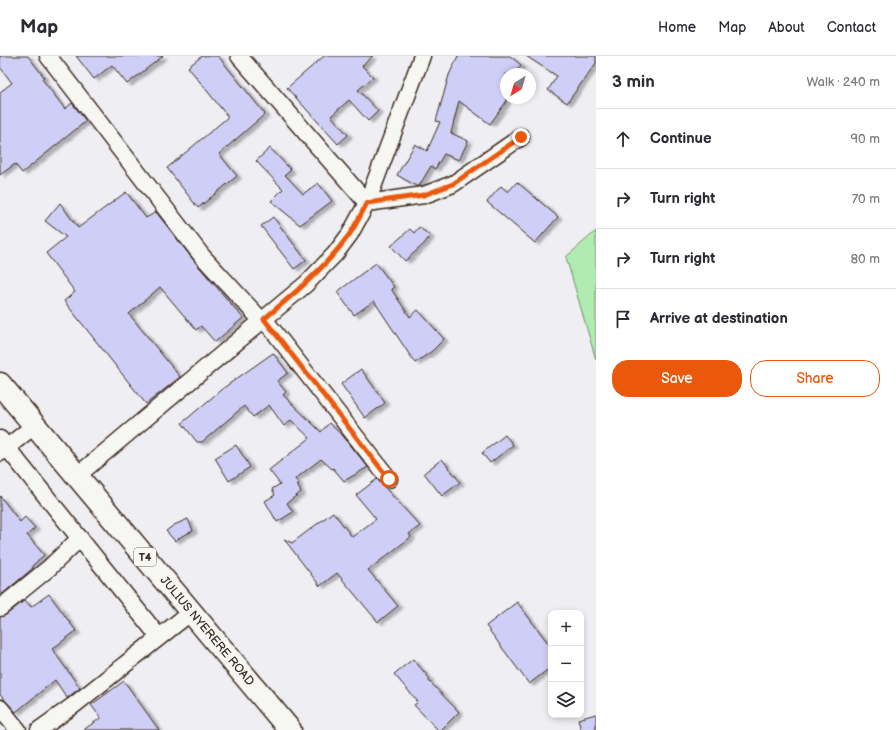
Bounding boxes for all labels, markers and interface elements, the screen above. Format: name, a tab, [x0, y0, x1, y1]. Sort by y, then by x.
text: Map	[20, 16, 58, 39]
text: Home	[658, 19, 696, 36]
text: Map	[718, 19, 746, 36]
text: About	[768, 19, 805, 36]
text: Contact	[827, 19, 876, 36]
north arrow	[500, 68, 536, 104]
text: 3 min	[612, 72, 655, 92]
text: Walk · 240 m	[806, 74, 880, 90]
route end	[512, 128, 530, 146]
icon: ahead	[612, 128, 634, 150]
text: Continue	[650, 129, 712, 148]
text: 90 m	[851, 131, 880, 147]
icon: right	[612, 188, 634, 210]
text: Turn right	[650, 189, 715, 208]
text: 70 m	[852, 191, 880, 207]
icon: right	[612, 248, 634, 270]
text: Turn right	[650, 249, 715, 268]
text: 80 m	[851, 251, 880, 267]
icon: arrive	[612, 308, 634, 330]
text: Arrive at destination	[650, 309, 788, 328]
button: Save	[612, 360, 742, 397]
button: Share	[750, 360, 880, 397]
route start	[380, 470, 398, 488]
road number: T4	[134, 548, 156, 566]
street label: JULIUS NYERERE ROAD	[157, 573, 257, 689]
map controls	[548, 610, 584, 718]
button: +	[548, 610, 584, 646]
button: −	[548, 646, 584, 682]
button: layers	[548, 682, 584, 718]

